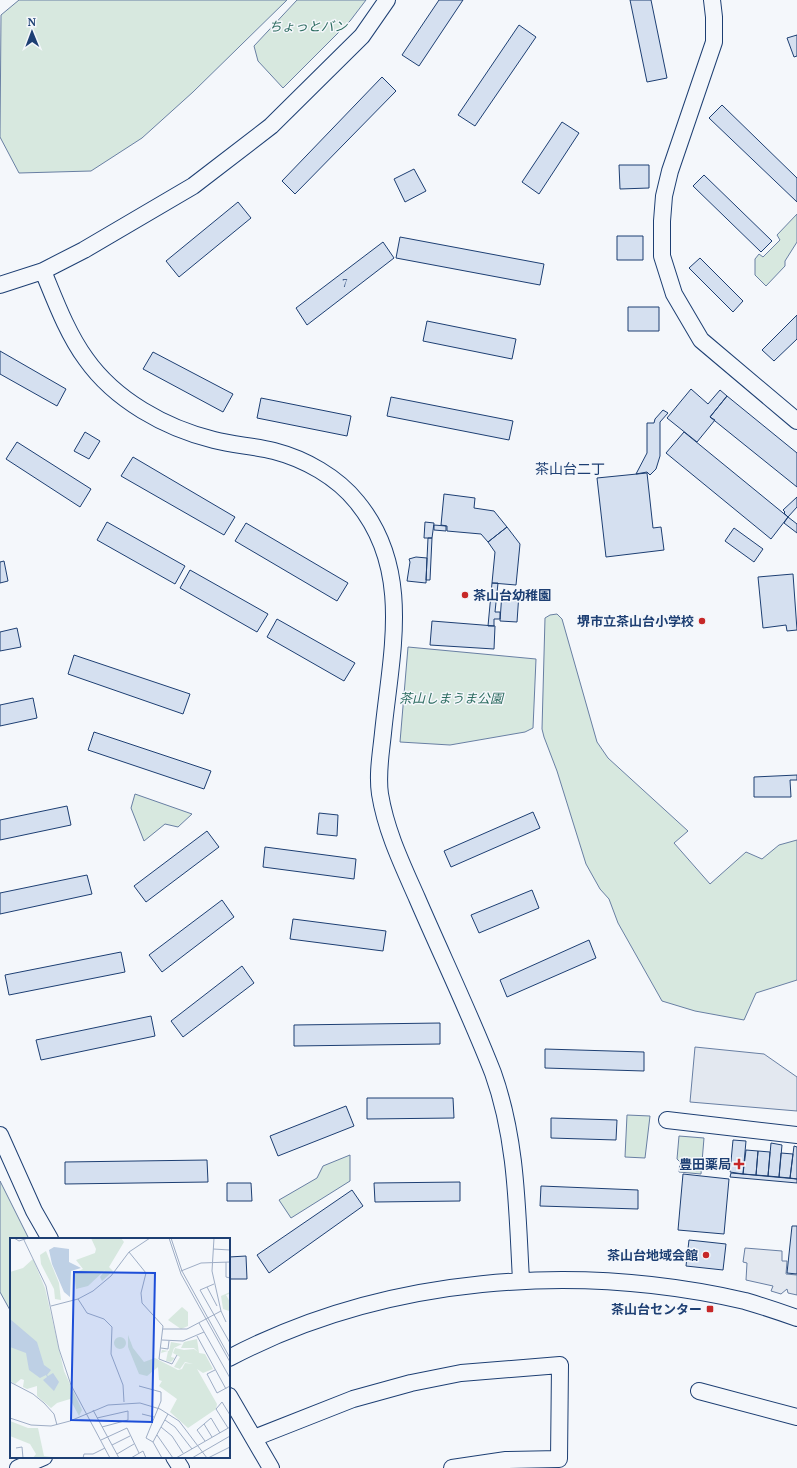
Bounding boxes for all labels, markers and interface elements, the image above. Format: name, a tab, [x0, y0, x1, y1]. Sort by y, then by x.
north arrow	[12, 12, 52, 52]
text: N	[28, 15, 37, 29]
park label: ちょっとバン	[269, 17, 348, 35]
house number: 7	[342, 276, 348, 290]
district label: 茶山台二丁	[535, 459, 605, 478]
place label: 茶山台幼稚園	[473, 586, 551, 604]
marker: 茶山台幼稚園	[460, 590, 470, 600]
place label: 堺市立茶山台小学校	[577, 612, 694, 630]
marker: 堺市立茶山台小学校	[697, 616, 707, 626]
park label: 茶山しまうま公園	[399, 689, 505, 707]
place label: 豊田薬局	[679, 1155, 731, 1173]
marker: 豊田薬局	[734, 1159, 744, 1169]
inset map	[10, 1238, 230, 1458]
place label: 茶山台地域会館	[607, 1246, 698, 1264]
marker: 茶山台地域会館	[701, 1250, 711, 1260]
place label: 茶山台センター	[611, 1300, 702, 1318]
marker: 茶山台センター	[705, 1304, 715, 1314]

